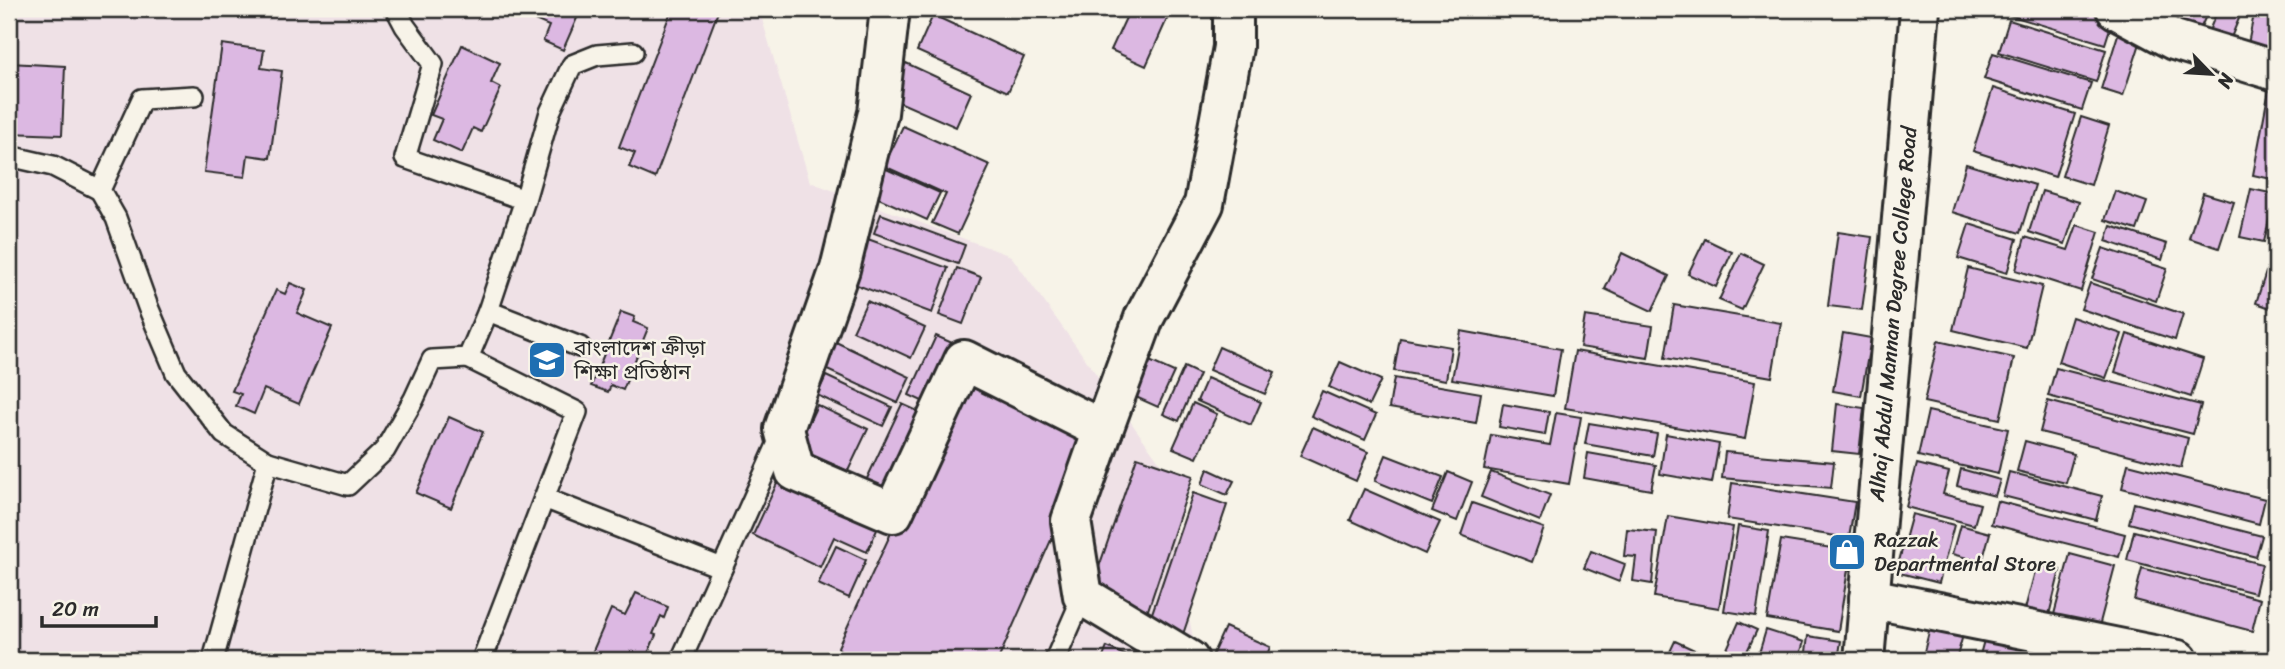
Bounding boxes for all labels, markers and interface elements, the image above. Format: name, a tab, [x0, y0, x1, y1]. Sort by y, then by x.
north arrow	[2176, 38, 2246, 108]
text: N	[2208, 67, 2244, 95]
street label: Alhaj Abdul Mannan Degree College Road	[1858, 123, 1928, 504]
place label: বাংলাদেশ ক্রীড়া শিক্ষা প্রতিষ্ঠান	[573, 329, 706, 391]
school or university icon: বাংলাদেশ ক্রীড়া শিক্ষা প্রতিষ্ঠান	[526, 339, 568, 381]
place label: Razzak Departmental Store	[1874, 521, 2056, 583]
shop icon: Razzak Departmental Store	[1826, 531, 1868, 573]
scale bar	[42, 585, 156, 629]
text: 20 m	[52, 590, 99, 628]

